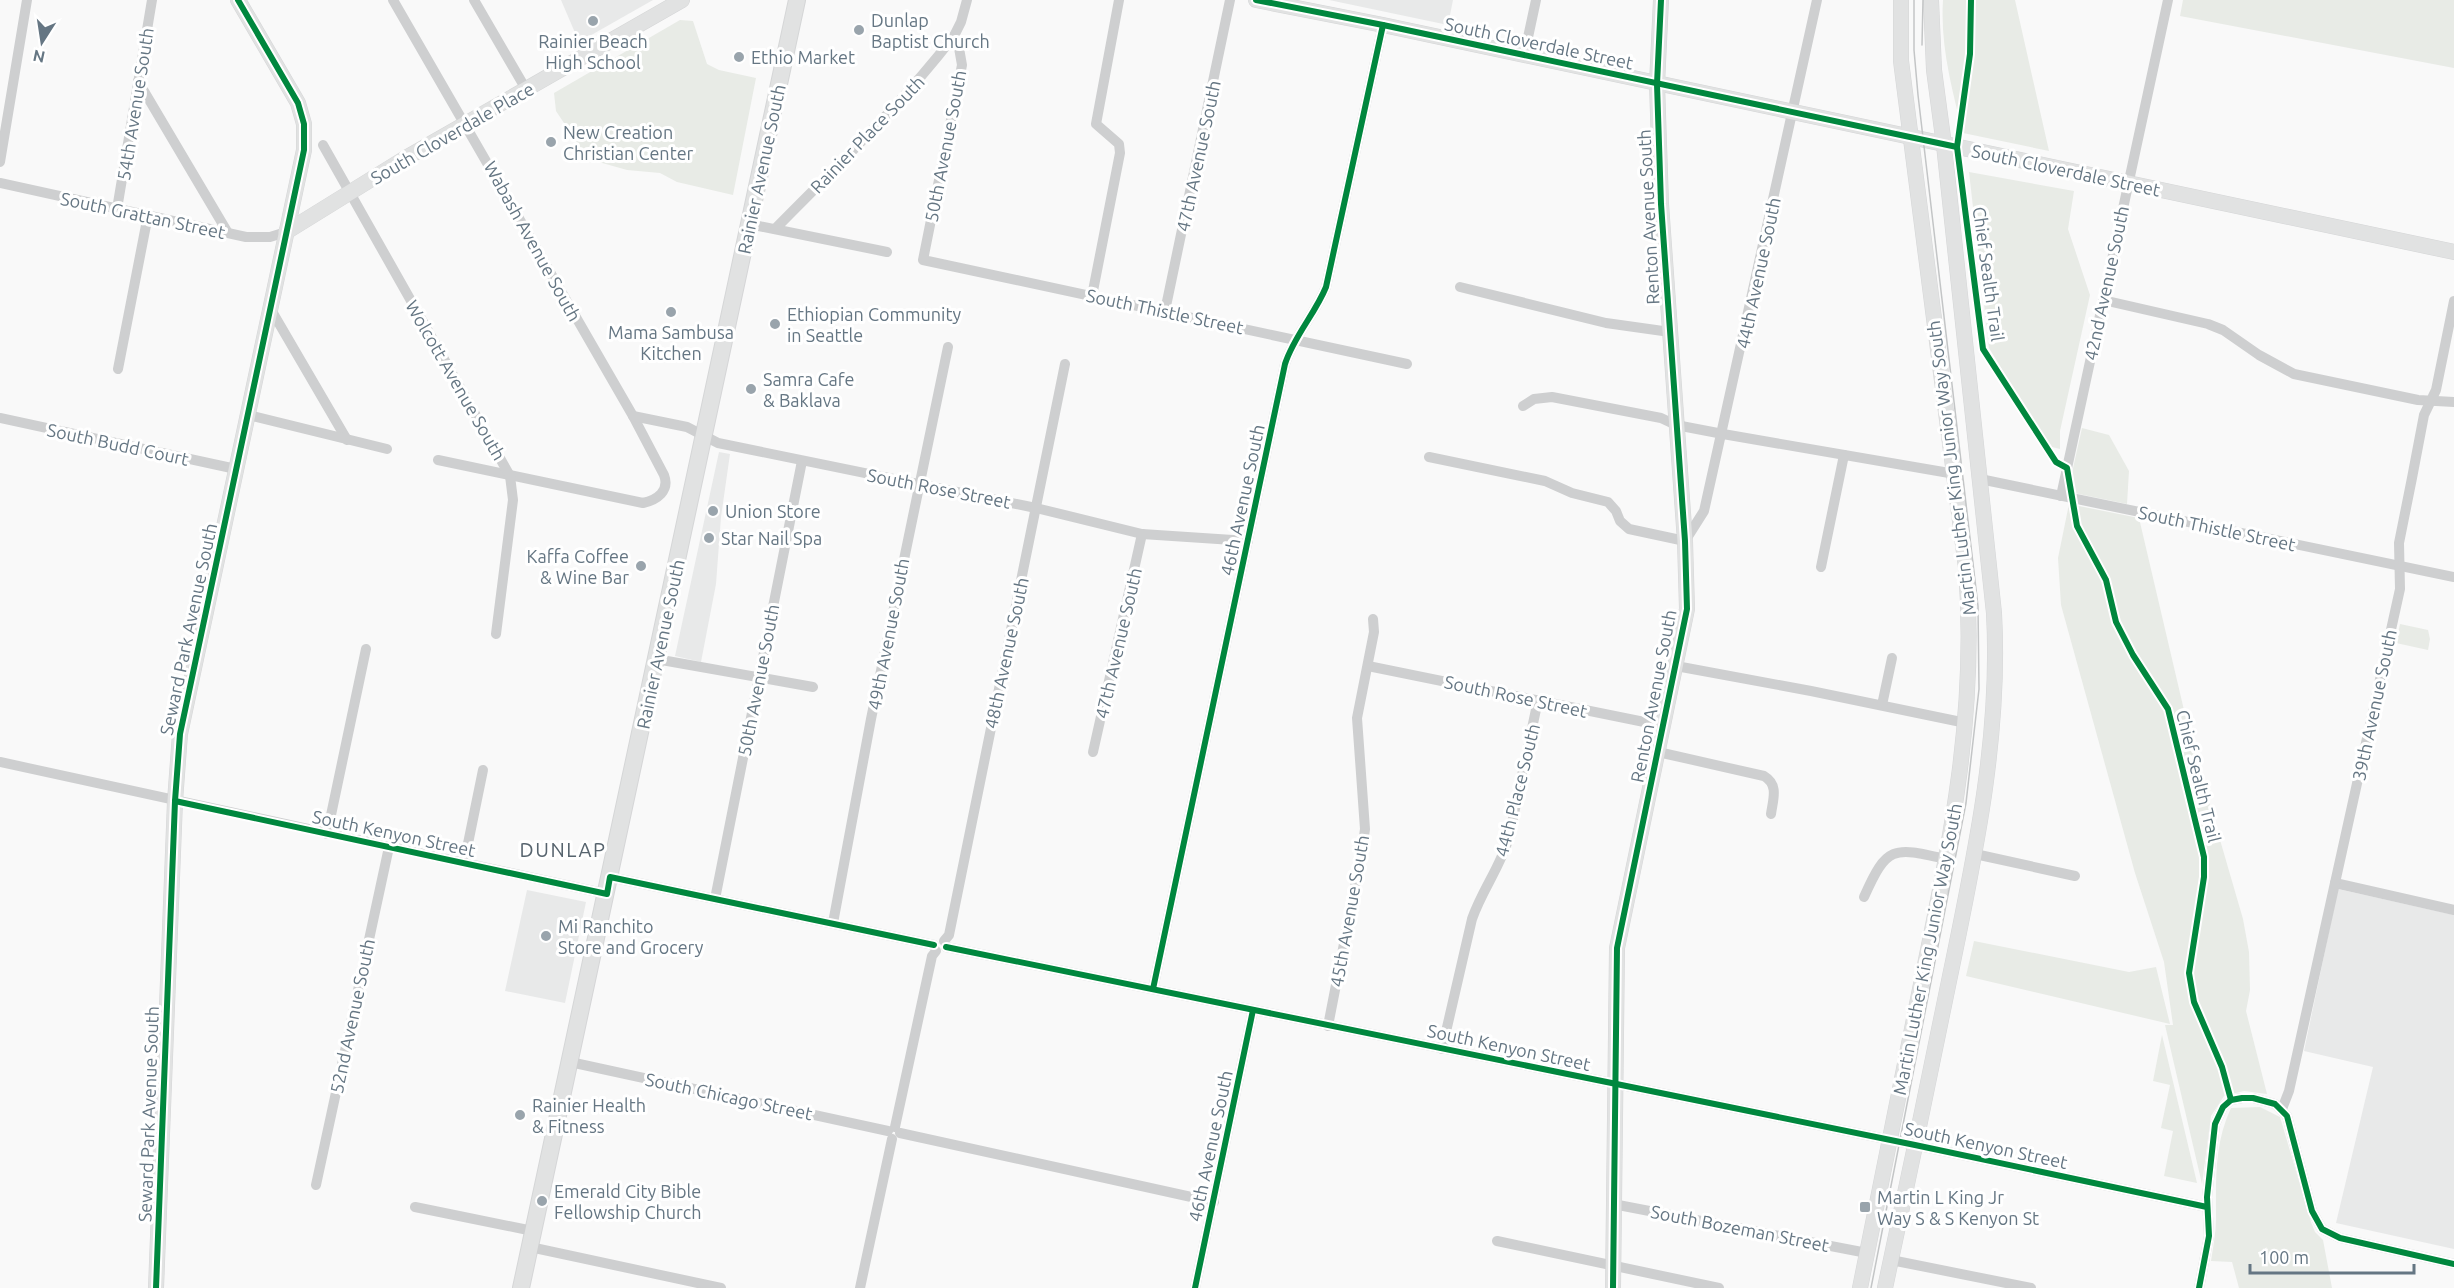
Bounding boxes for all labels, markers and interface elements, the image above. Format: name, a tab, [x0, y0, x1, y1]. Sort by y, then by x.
place label: Dunlap Baptist Church	[871, 10, 990, 51]
north arrow	[12, 12, 72, 72]
street label: South Cloverdale Street	[1443, 13, 1635, 73]
marker: Rainier Beach High School	[586, 14, 600, 28]
marker: Dunlap Baptist Church	[852, 23, 866, 37]
street label: 54th Avenue South	[113, 26, 157, 182]
place label: Rainier Beach High School	[538, 31, 648, 72]
text: N	[31, 47, 47, 67]
place label: Ethio Market	[751, 47, 855, 67]
marker: Ethio Market	[732, 50, 746, 64]
street label: 50th Avenue South	[920, 68, 970, 224]
street label: Rainier Place South	[806, 71, 928, 197]
street label: South Cloverdale Place	[367, 78, 537, 188]
street label: 47th Avenue South	[1172, 79, 1224, 233]
street label: Rainier Avenue South	[733, 82, 789, 256]
place label: New Creation Christian Center	[563, 122, 694, 163]
street label: Renton Avenue South	[1633, 129, 1663, 305]
marker: New Creation Christian Center	[544, 135, 558, 149]
street label: South Cloverdale Street	[1970, 140, 2162, 200]
street label: Wabash Avenue South	[481, 157, 585, 325]
street label: South Grattan Street	[59, 188, 227, 242]
street label: 44th Avenue South	[1732, 196, 1784, 350]
street label: 42nd Avenue South	[2080, 204, 2132, 362]
street label: Chief Sealth Trail	[1970, 205, 2008, 343]
street label: South Thistle Street	[1085, 285, 1245, 337]
street label: Wolcott Avenue South	[402, 297, 510, 463]
place label: Ethiopian Community in Seattle	[787, 304, 962, 345]
marker: Mama Sambusa Kitchen	[664, 305, 678, 319]
marker: Ethiopian Community in Seattle	[768, 317, 782, 331]
street label: Martin Luther King Junior Way South	[1923, 319, 1979, 617]
place label: Mama Sambusa Kitchen	[608, 322, 734, 363]
place label: Samra Cafe & Baklava	[763, 369, 855, 410]
marker: Samra Cafe & Baklava	[744, 382, 758, 396]
street label: South Budd Court	[45, 419, 191, 469]
street label: 46th Avenue South	[1216, 423, 1268, 577]
street label: South Rose Street	[866, 464, 1012, 512]
place label: Union Store	[725, 501, 821, 521]
street label: South Thistle Street	[2137, 502, 2297, 554]
marker: Union Store	[706, 504, 720, 518]
street label: Seward Park Avenue South	[156, 521, 220, 737]
place label: Star Nail Spa	[721, 528, 822, 548]
marker: Star Nail Spa	[702, 531, 716, 545]
place label: Kaffa Coffee & Wine Bar	[527, 546, 629, 587]
street label: 49th Avenue South	[863, 556, 913, 712]
street label: Rainier Avenue South	[632, 557, 688, 731]
marker: Kaffa Coffee & Wine Bar	[634, 559, 648, 573]
street label: 47th Avenue South	[1091, 566, 1145, 720]
street label: 48th Avenue South	[980, 576, 1032, 730]
street label: 50th Avenue South	[733, 602, 783, 758]
street label: Renton Avenue South	[1626, 608, 1680, 784]
street label: 39th Avenue South	[2348, 628, 2400, 782]
street label: South Rose Street	[1443, 671, 1589, 721]
street label: Chief Sealth Trail	[2173, 708, 2225, 845]
street label: 44th Place South	[1491, 721, 1543, 859]
street label: Martin Luther King Junior Way South	[1889, 801, 1965, 1097]
street label: South Kenyon Street	[311, 806, 477, 860]
street label: 45th Avenue South	[1326, 833, 1372, 989]
district label: DUNLAP	[520, 838, 606, 861]
place label: Mi Ranchito Store and Grocery	[558, 916, 704, 957]
marker: Mi Ranchito Store and Grocery	[539, 929, 553, 943]
street label: 52nd Avenue South	[326, 937, 378, 1095]
street label: Seward Park Avenue South	[134, 1006, 162, 1222]
street label: South Kenyon Street	[1426, 1020, 1592, 1074]
street label: South Chicago Street	[644, 1069, 814, 1123]
street label: 46th Avenue South	[1184, 1069, 1236, 1223]
place label: Rainier Health & Fitness	[532, 1095, 646, 1136]
marker: Rainier Health & Fitness	[513, 1108, 527, 1122]
street label: South Kenyon Street	[1903, 1118, 2069, 1172]
place label: Emerald City Bible Fellowship Church	[554, 1181, 701, 1222]
place label: Martin L King Jr Way S & S Kenyon St	[1877, 1187, 2039, 1228]
marker: Emerald City Bible Fellowship Church	[535, 1194, 549, 1208]
marker: Martin L King Jr Way S & S Kenyon St	[1858, 1200, 1872, 1214]
street label: South Bozeman Street	[1649, 1201, 1831, 1255]
scale bar	[2250, 1237, 2414, 1275]
text: 100 m	[2259, 1247, 2309, 1267]

